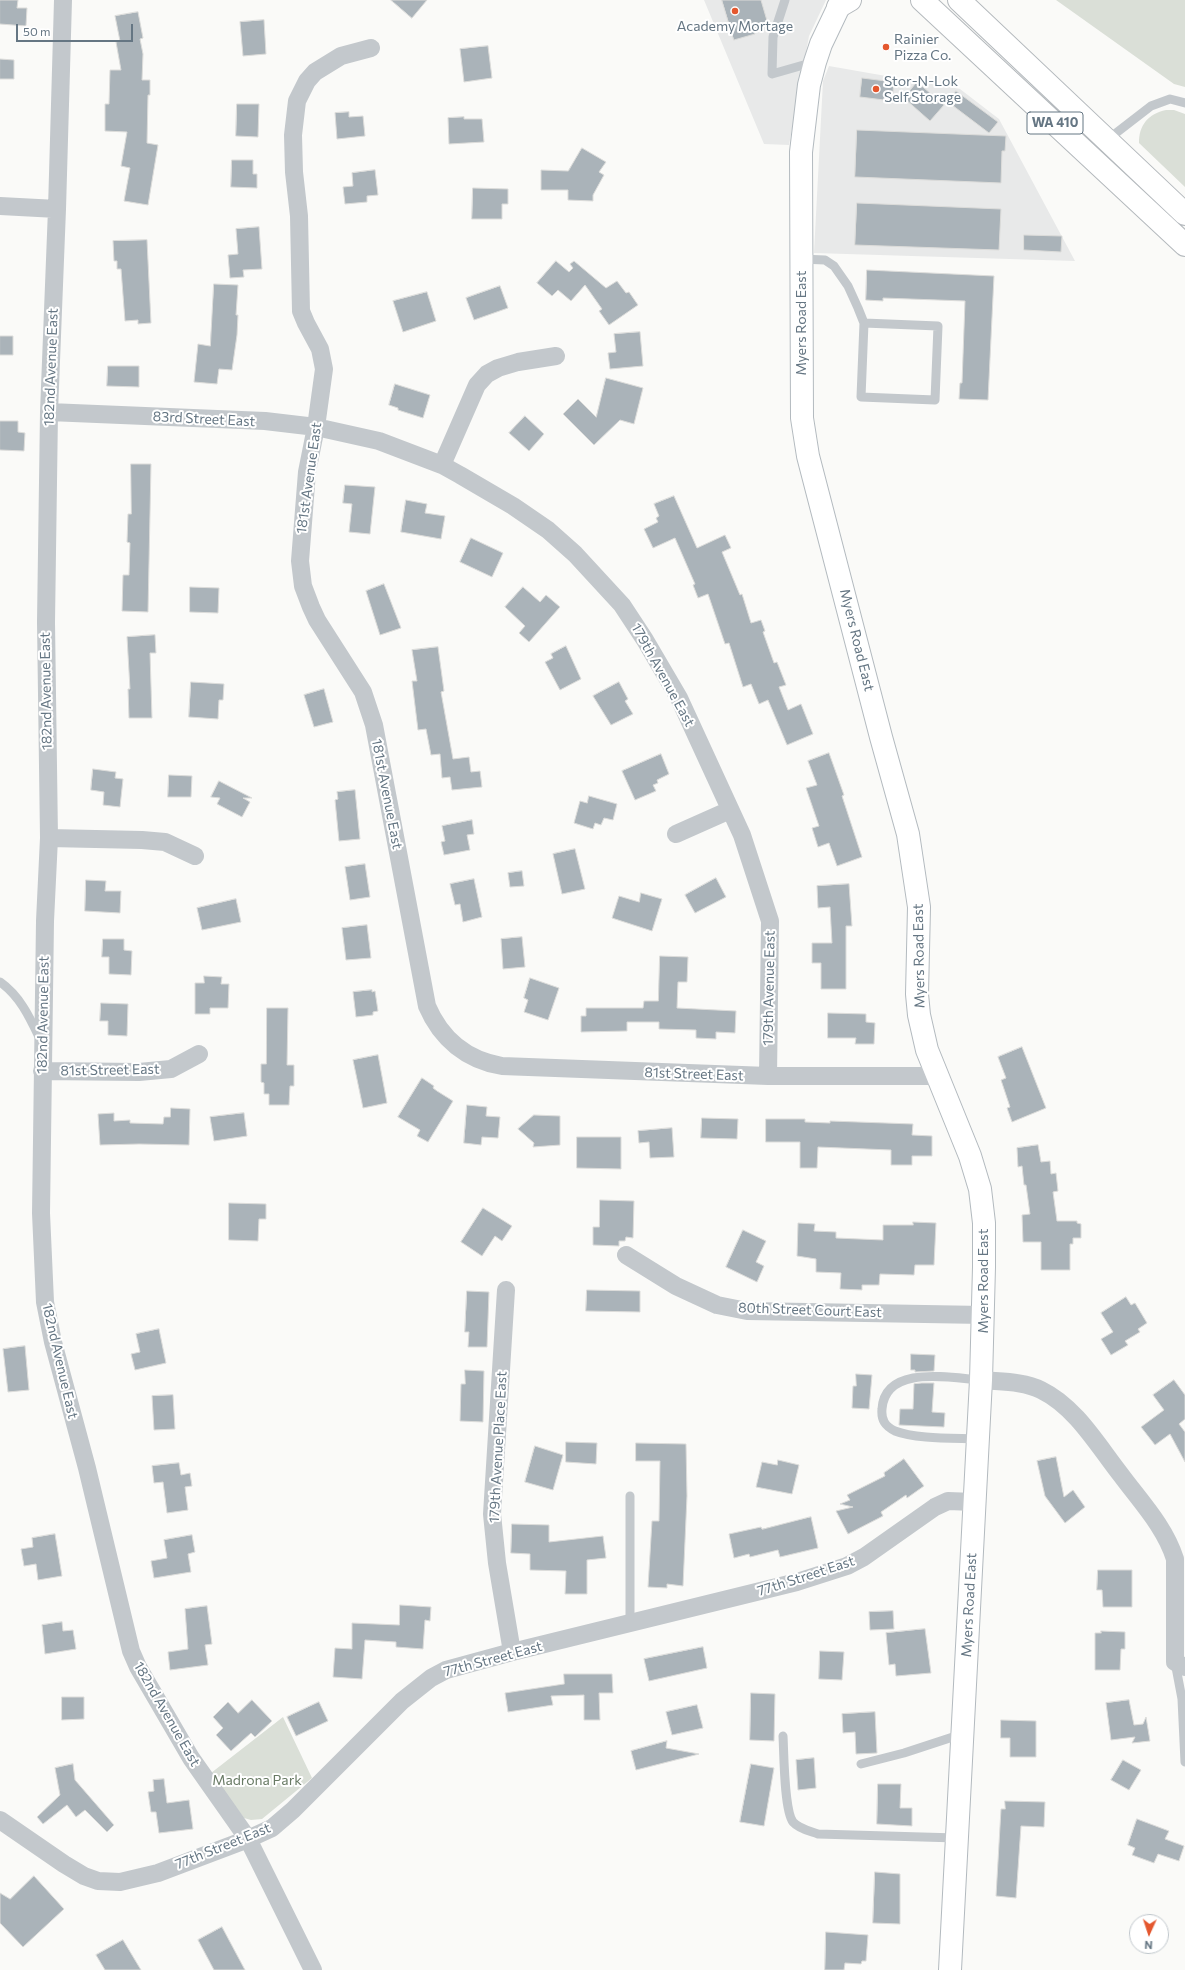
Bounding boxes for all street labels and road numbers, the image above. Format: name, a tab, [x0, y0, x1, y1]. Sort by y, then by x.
road number: WA 410	[1027, 112, 1083, 134]
street label: Myers Road East	[793, 271, 809, 375]
street label: 182nd Avenue East	[41, 308, 61, 426]
street label: 83rd Street East	[152, 408, 256, 430]
street label: 181st Avenue East	[293, 421, 325, 535]
street label: Myers Road East	[836, 587, 878, 693]
street label: 179th Avenue East	[628, 620, 698, 730]
street label: 182nd Avenue East	[37, 632, 55, 750]
street label: 181st Avenue East	[368, 737, 406, 851]
street label: Myers Road East	[910, 903, 928, 1009]
street label: 179th Avenue East	[760, 930, 778, 1046]
street label: 182nd Avenue East	[34, 956, 52, 1074]
street label: 81st Street East	[60, 1061, 160, 1079]
street label: 81st Street East	[644, 1064, 744, 1084]
street label: Myers Road East	[975, 1229, 991, 1333]
street label: 80th Street Court East	[738, 1299, 882, 1321]
street label: 182nd Avenue East	[39, 1302, 81, 1420]
street label: 179th Avenue Place East	[486, 1371, 510, 1523]
street label: 77th Street East	[755, 1552, 857, 1600]
street label: Myers Road East	[958, 1552, 980, 1658]
street label: 77th Street East	[442, 1638, 544, 1680]
street label: 182nd Avenue East	[130, 1659, 204, 1769]
street label: 77th Street East	[173, 1819, 273, 1873]

